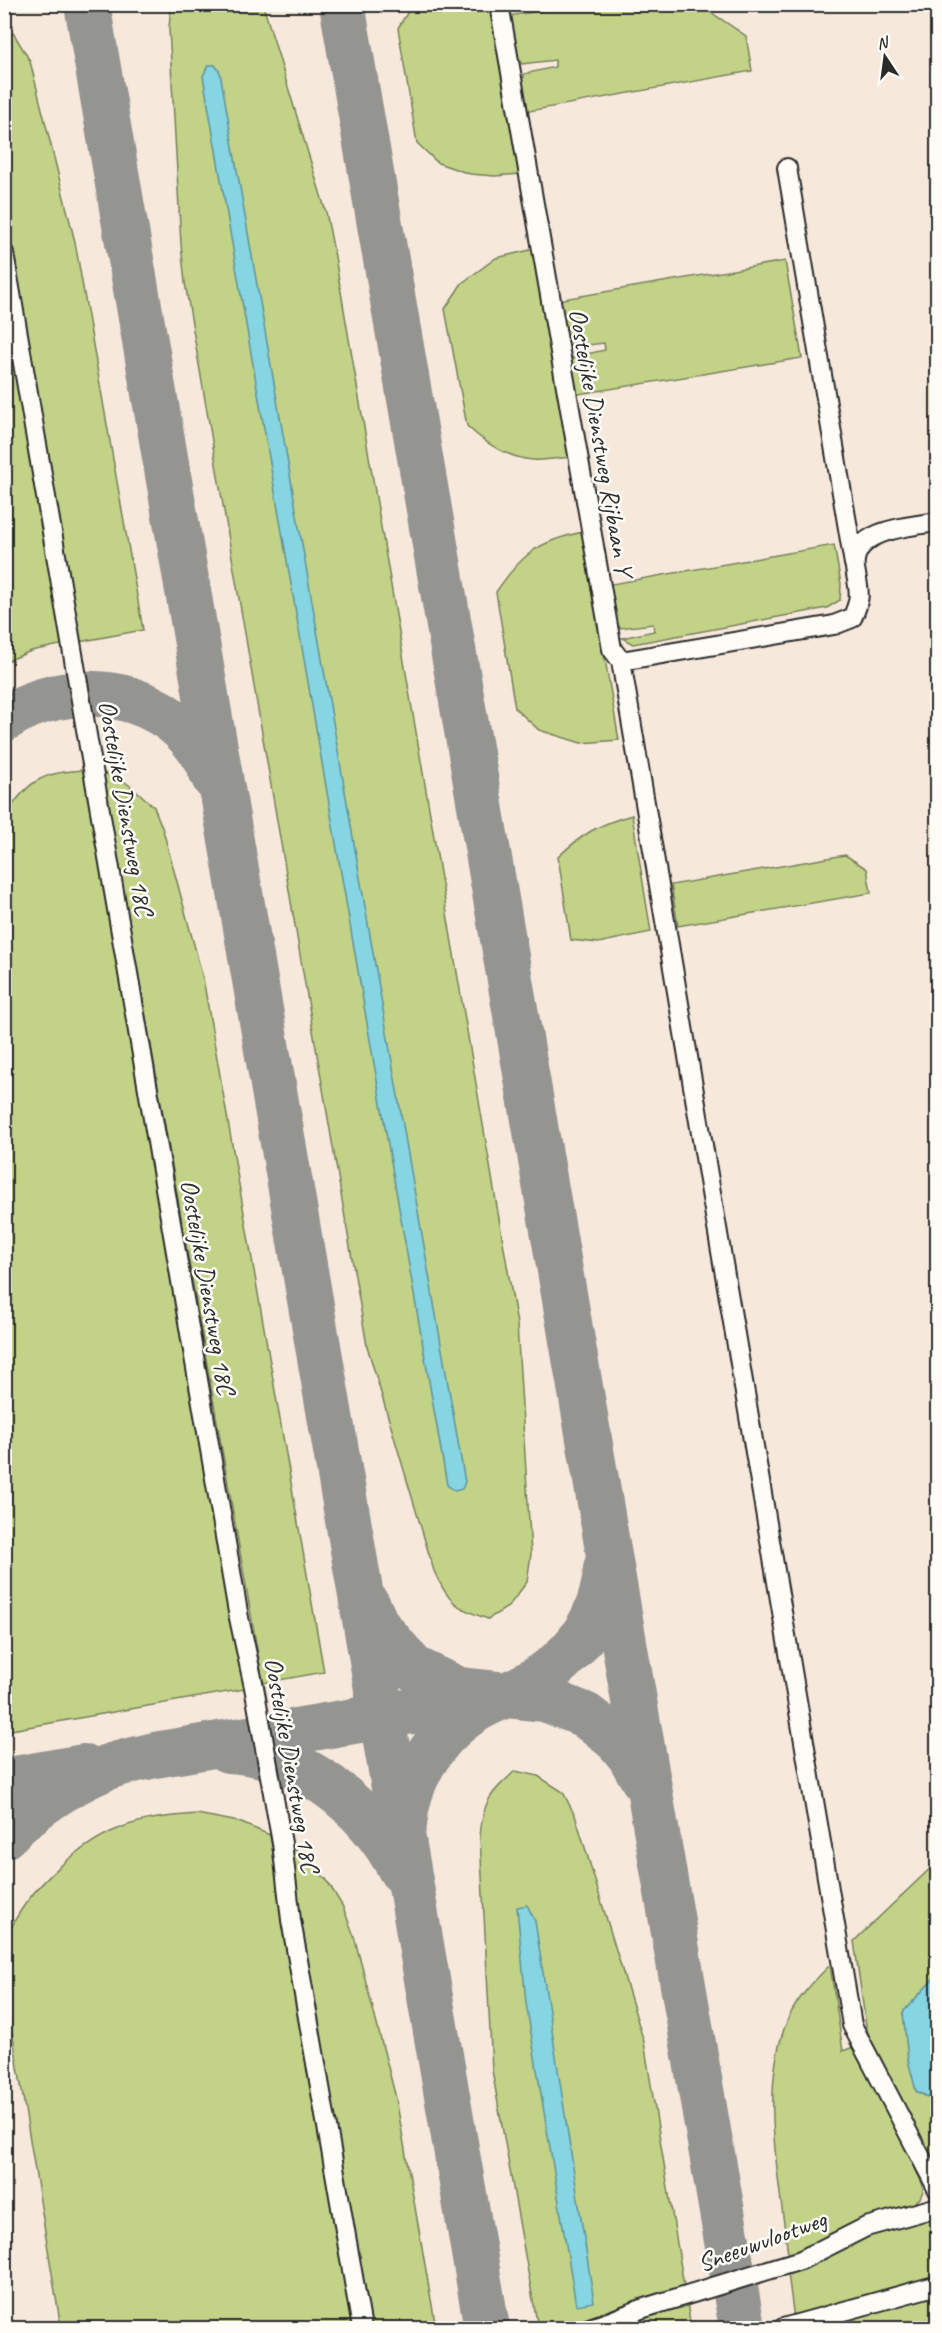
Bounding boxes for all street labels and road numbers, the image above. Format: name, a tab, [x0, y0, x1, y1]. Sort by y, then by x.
street label: Oostelijke Dienstweg Rijbaan Y	[561, 306, 642, 583]
street label: Oostelijke Dienstweg 18C	[91, 698, 162, 921]
street label: Oostelijke Dienstweg 18C	[173, 1177, 244, 1400]
street label: Oostelijke Dienstweg 18C	[257, 1655, 328, 1878]
street label: Sneeuwvlootweg	[693, 2202, 833, 2280]

